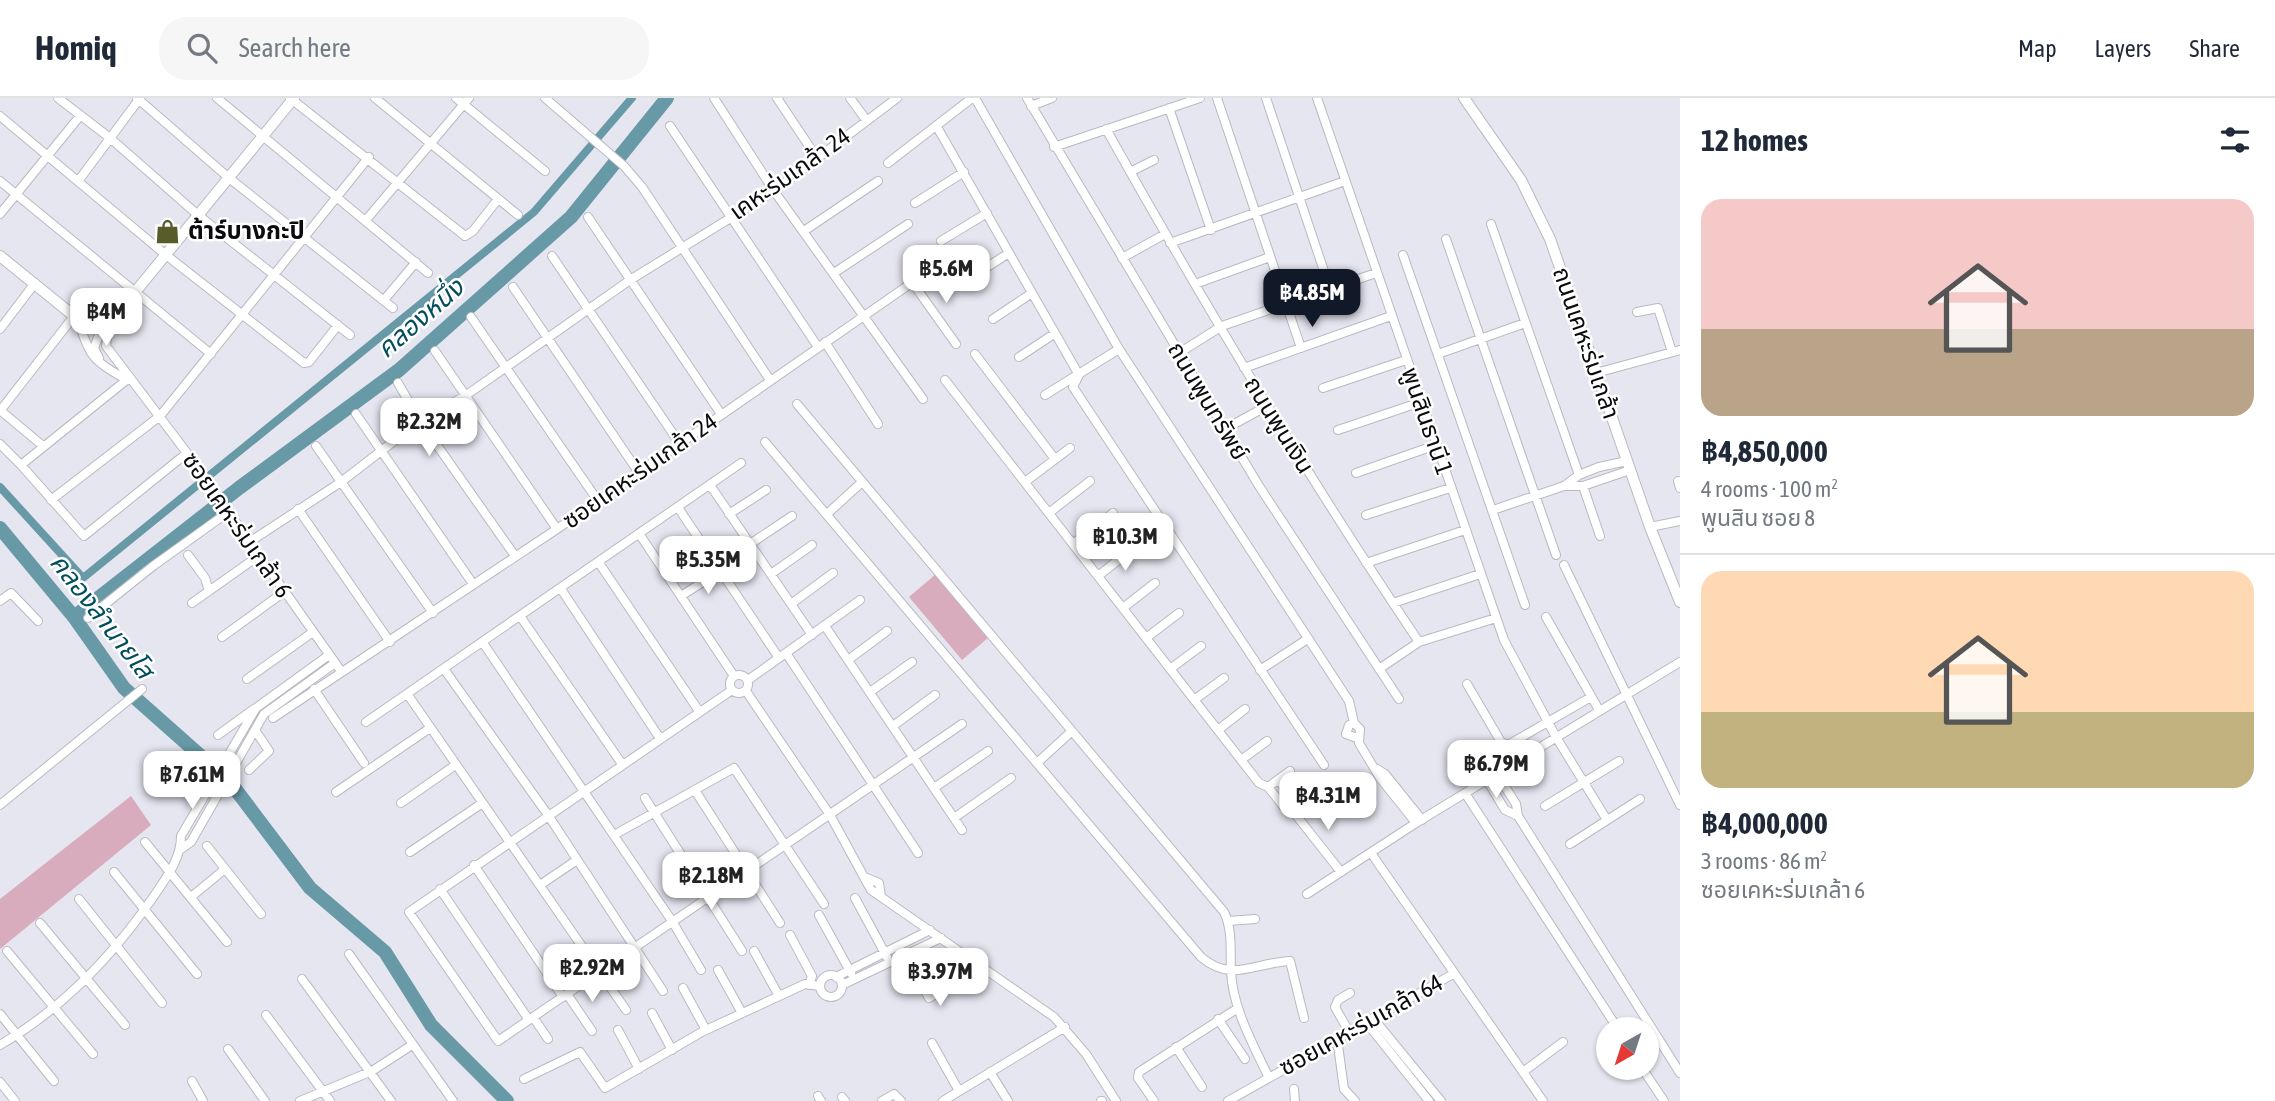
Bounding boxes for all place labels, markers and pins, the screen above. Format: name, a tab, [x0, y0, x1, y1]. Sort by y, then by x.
shop icon: ต้าร์บางกะปิ	[154, 217, 182, 245]
place label: ต้าร์บางกะปิ	[188, 217, 305, 244]
pin: ฿5.6M	[897, 246, 995, 305]
pin: ฿4.85M	[1255, 270, 1369, 329]
pin: ฿4M	[72, 288, 140, 348]
pin: ฿2.32M	[372, 398, 486, 458]
pin: ฿10.3M	[1068, 514, 1182, 573]
pin: ฿5.35M	[651, 536, 765, 596]
pin: ฿6.79M	[1439, 740, 1553, 800]
pin: ฿7.61M	[135, 752, 249, 811]
pin: ฿4.31M	[1271, 772, 1385, 832]
pin: ฿2.18M	[654, 852, 768, 912]
pin: ฿2.92M	[535, 944, 649, 1004]
pin: ฿3.97M	[883, 948, 997, 1008]

